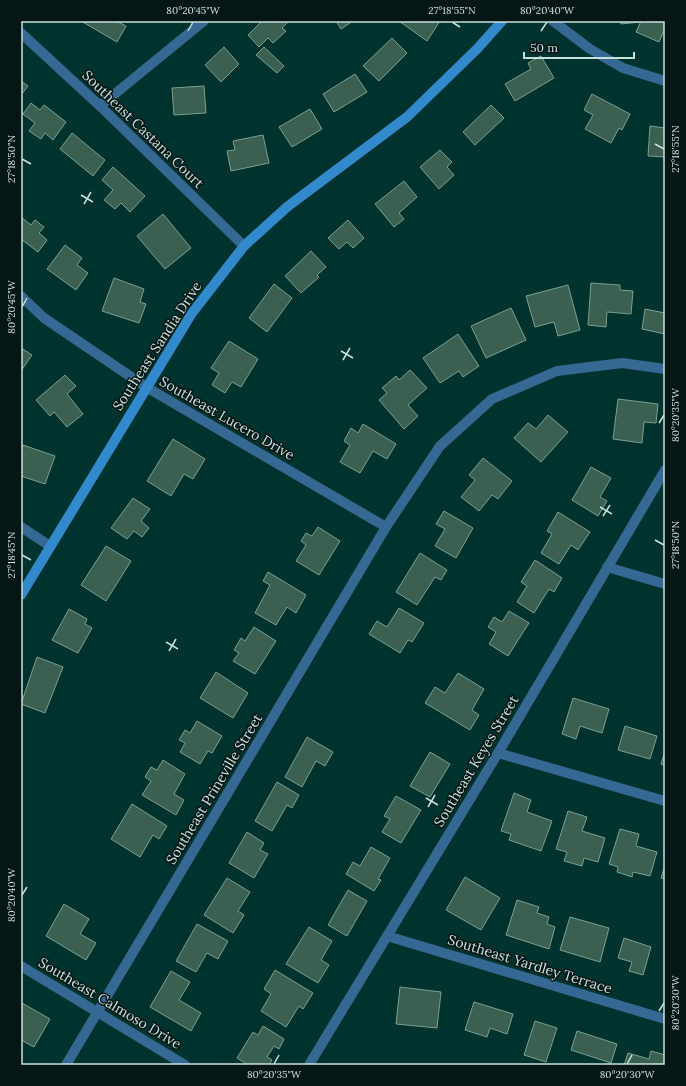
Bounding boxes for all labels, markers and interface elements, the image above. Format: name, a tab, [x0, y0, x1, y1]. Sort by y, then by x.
text: 80°20'45"W	[166, 4, 221, 17]
text: 27°18'55"N	[428, 4, 476, 17]
text: 80°20'40"W	[520, 4, 575, 17]
scale bar	[524, 34, 634, 60]
text: 50 m	[530, 40, 558, 55]
street label: Southeast Castana Court	[78, 66, 208, 192]
text: 27°18'55"N	[669, 125, 682, 173]
text: 27°18'50"N	[5, 135, 18, 183]
street label: Southeast Sandia Drive	[108, 278, 206, 414]
text: 80°20'45"W	[5, 279, 18, 334]
street label: Southeast Lucero Drive	[156, 372, 298, 464]
text: 80°20'35"W	[669, 387, 682, 442]
text: 27°18'50"N	[669, 521, 682, 569]
text: 27°18'45"N	[5, 531, 18, 578]
street label: Southeast Keyes Street	[430, 691, 523, 830]
street label: Southeast Prineville Street	[162, 710, 266, 868]
text: 80°20'40"W	[5, 867, 18, 922]
street label: Southeast Yardley Terrace	[446, 930, 615, 998]
street label: Southeast Calmoso Drive	[35, 953, 185, 1053]
text: 80°20'30"W	[669, 975, 682, 1030]
text: 80°20'35"W	[247, 1068, 302, 1081]
text: 80°20'30"W	[600, 1068, 655, 1081]

